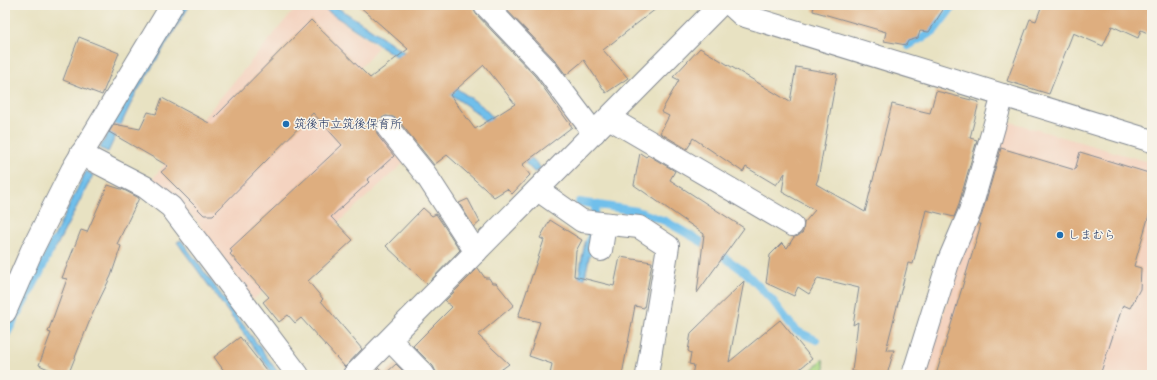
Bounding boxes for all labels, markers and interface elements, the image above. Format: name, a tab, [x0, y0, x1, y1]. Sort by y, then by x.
place label: 筑後市立筑後保育所	[294, 115, 402, 132]
marker: 筑後市立筑後保育所	[281, 119, 291, 129]
place label: しまむら	[1068, 226, 1116, 243]
marker: しまむら	[1055, 230, 1065, 240]

